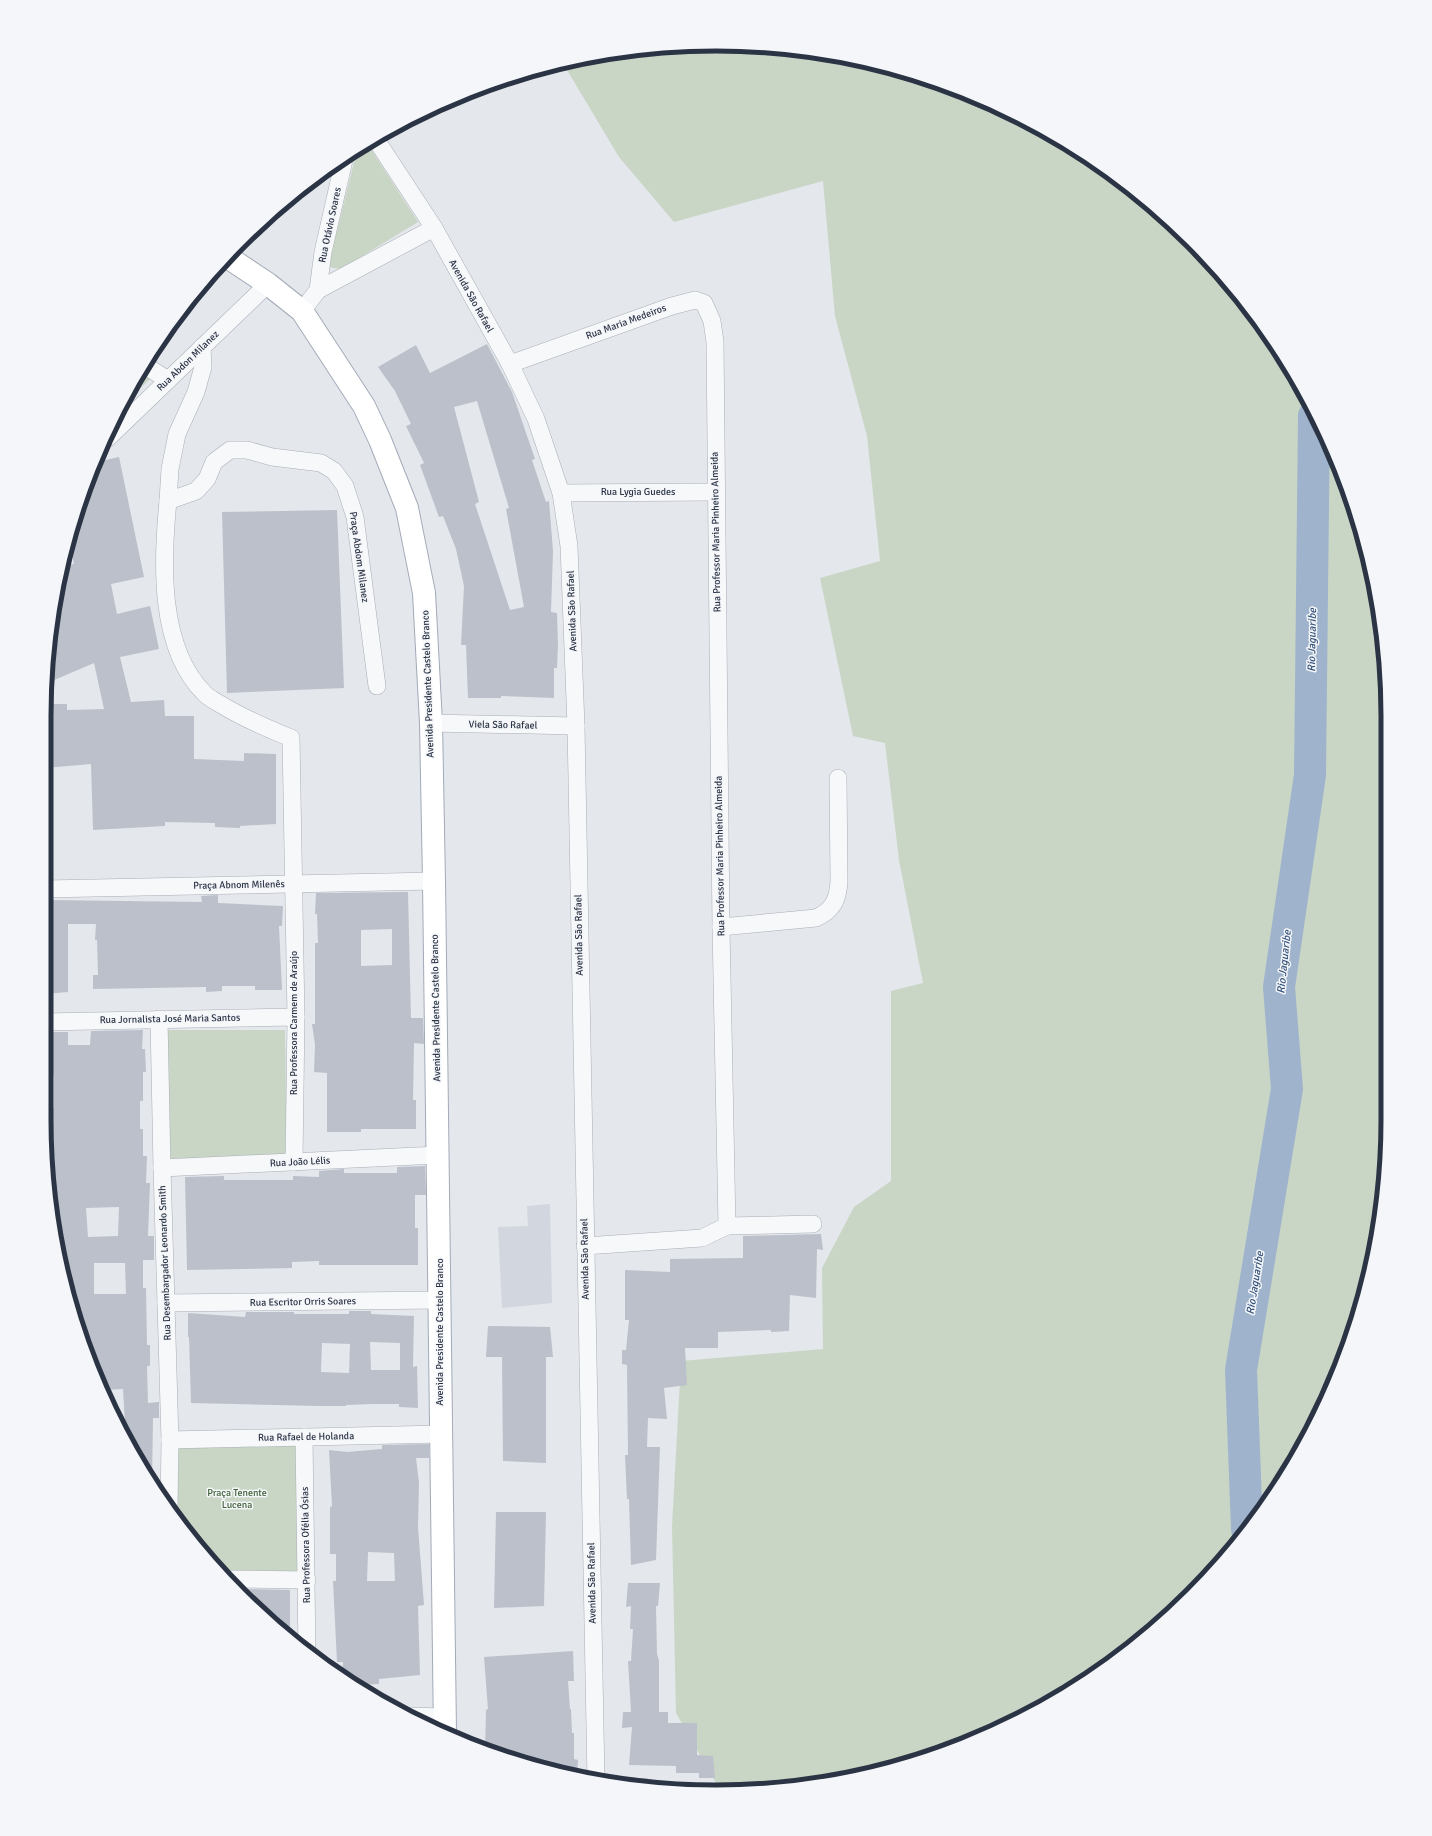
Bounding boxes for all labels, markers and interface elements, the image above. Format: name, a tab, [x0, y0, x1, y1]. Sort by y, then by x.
street label: Rua Otávio Soares	[316, 186, 344, 264]
street label: Avenida São Rafael	[446, 257, 496, 335]
street label: Rua Maria Medeiros	[584, 302, 668, 342]
street label: Rua Abdon Milanez	[154, 328, 222, 394]
street label: Rua Professor Maria Pinheiro Almeida	[709, 452, 723, 612]
street label: Rua Lygia Guedes	[601, 486, 676, 498]
street label: Praça Abdom Milanez	[347, 511, 371, 604]
street label: Avenida São Rafael	[565, 570, 579, 652]
water label: Rio Jaguaribe	[1305, 607, 1319, 672]
street label: Avenida Presidente Castelo Branco	[419, 610, 437, 758]
street label: Viela São Rafael	[468, 718, 538, 732]
street label: Rua Professor Maria Pinheiro Almeida	[713, 776, 727, 936]
street label: Praça Abnom Milenês	[193, 878, 286, 892]
street label: Avenida São Rafael	[572, 894, 586, 976]
water label: Rio Jaguaribe	[1274, 929, 1294, 994]
street label: Avenida Presidente Castelo Branco	[429, 934, 443, 1082]
street label: Rua Professora Carmem de Araújo	[288, 951, 300, 1095]
street label: Rua Jornalista José Maria Santos	[100, 1012, 241, 1026]
street label: Rua João Lélis	[269, 1154, 331, 1170]
street label: Rua Desembargador Leonardo Smith	[156, 1185, 174, 1341]
street label: Avenida São Rafael	[578, 1218, 592, 1300]
water label: Rio Jaguaribe	[1244, 1250, 1266, 1316]
street label: Avenida Presidente Castelo Branco	[434, 1258, 446, 1406]
street label: Rua Escritor Orris Soares	[250, 1295, 357, 1309]
street label: Rua Rafael de Holanda	[258, 1430, 354, 1444]
street label: Rua Professora Ofélia Ósias	[298, 1486, 313, 1603]
park label: Praça Tenente Lucena	[207, 1487, 267, 1511]
street label: Avenida São Rafael	[585, 1542, 599, 1624]

